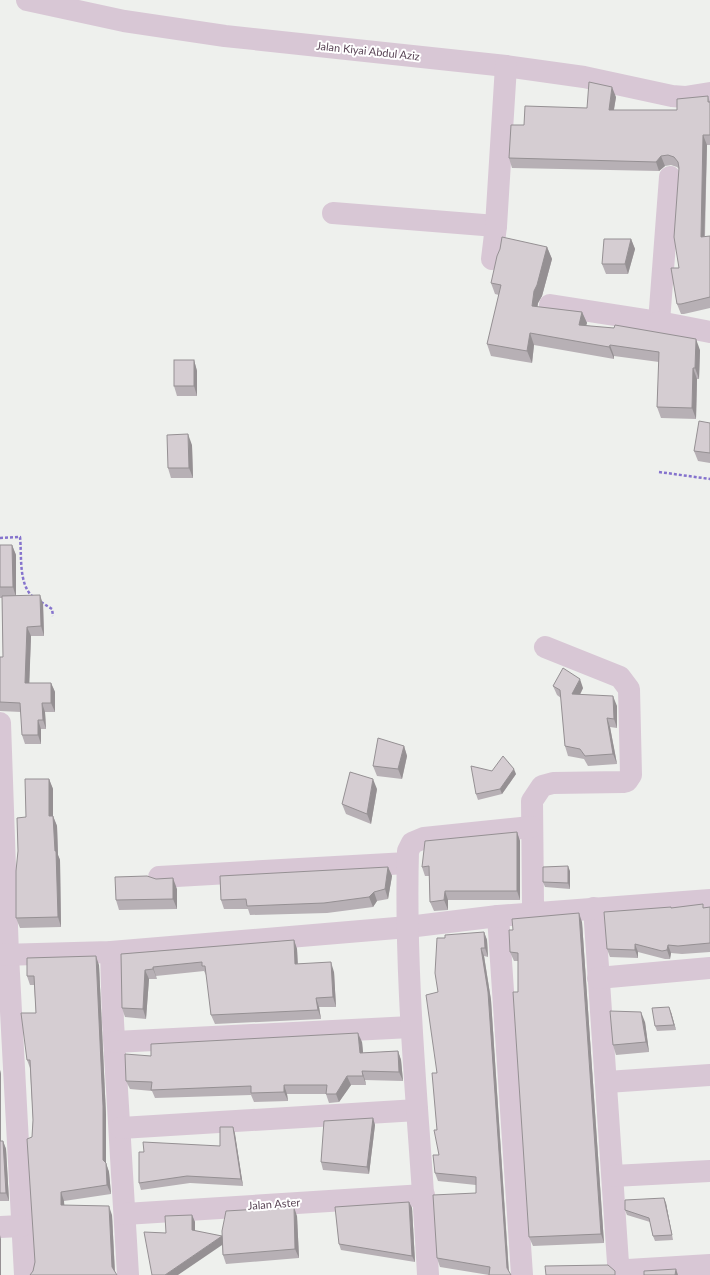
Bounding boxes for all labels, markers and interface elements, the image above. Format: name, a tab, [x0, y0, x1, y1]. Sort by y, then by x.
street label: Jalan Kiyai Abdul Aziz	[316, 39, 420, 62]
street label: Jalan Aster	[247, 1195, 301, 1212]

